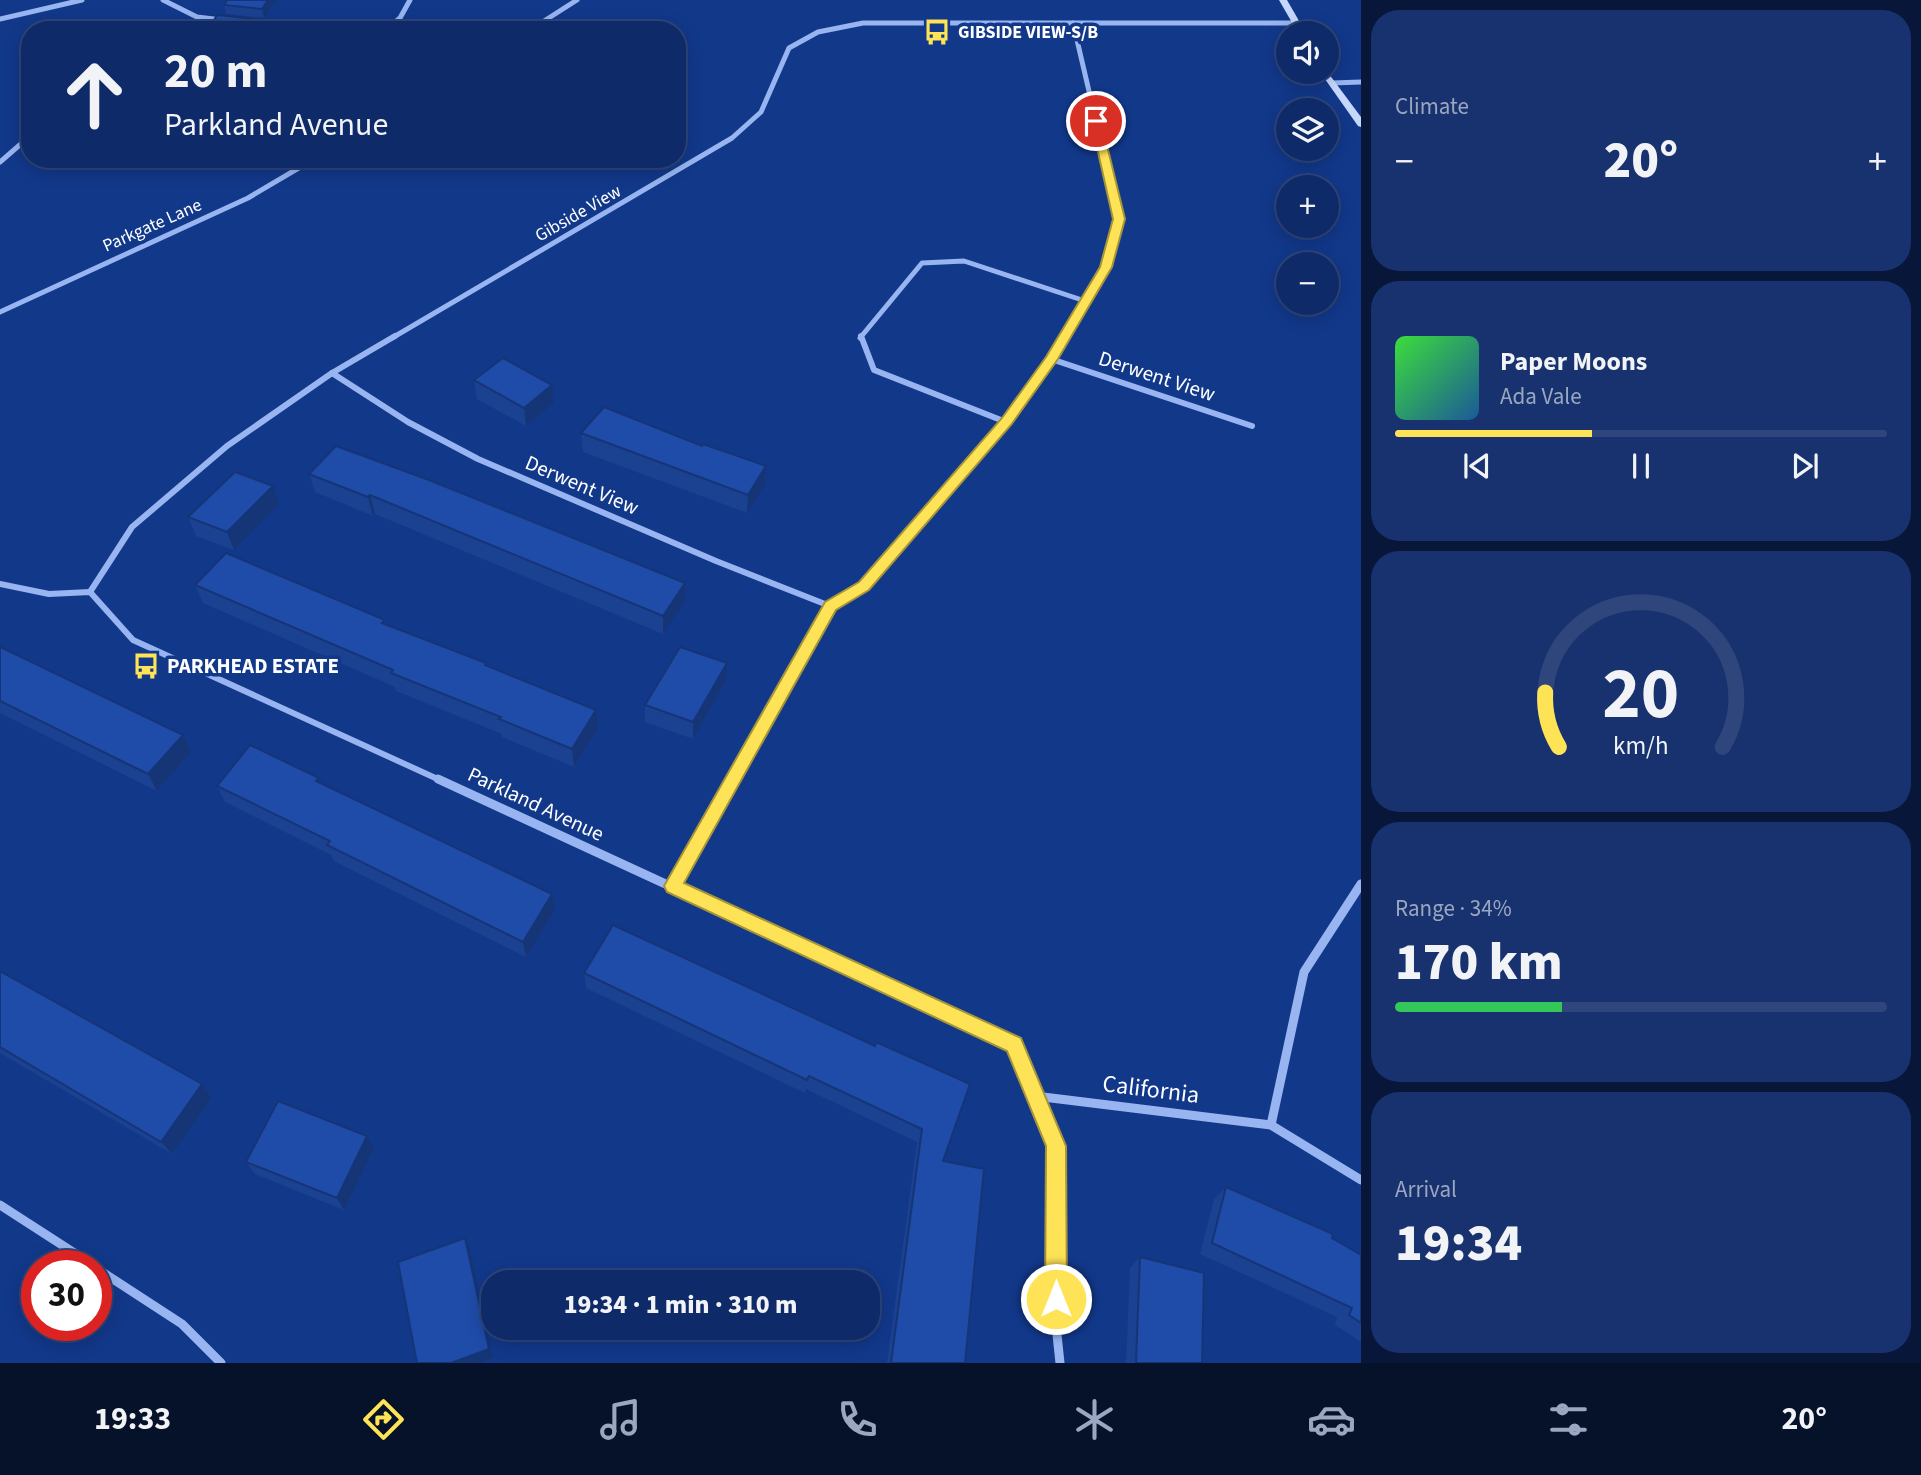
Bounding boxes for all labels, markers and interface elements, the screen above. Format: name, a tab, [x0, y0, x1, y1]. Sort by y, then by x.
bus stop icon: GIBSIDE VIEW-S/B	[922, 17, 952, 47]
place label: GIBSIDE VIEW-S/B	[958, 20, 1098, 45]
map controls	[1276, 21, 1339, 315]
button: sound	[1276, 21, 1339, 84]
text: 20 m	[164, 37, 268, 107]
icon: ahead	[49, 49, 140, 140]
text: Climate	[1395, 90, 1469, 123]
pin	[1066, 91, 1126, 151]
button: layers	[1276, 98, 1339, 161]
text: Parkland Avenue	[164, 102, 388, 148]
icon: arrive	[1077, 102, 1115, 140]
text: 20°	[1604, 124, 1678, 198]
text: −	[1395, 135, 1414, 189]
text: +	[1868, 135, 1887, 189]
button: +	[1276, 175, 1339, 238]
street label: Gibside View	[531, 179, 626, 248]
street label: Parkgate Lane	[99, 192, 206, 258]
button: −	[1276, 252, 1339, 315]
street label: Derwent View	[1095, 343, 1219, 409]
text: Paper Moons	[1500, 343, 1647, 380]
text: Ada Vale	[1500, 380, 1582, 413]
icon: previous	[1458, 447, 1496, 485]
icon: pause	[1622, 447, 1660, 485]
icon: next	[1786, 447, 1824, 485]
street label: Derwent View	[521, 448, 643, 522]
text: 20	[1603, 643, 1679, 747]
bus stop icon: PARKHEAD ESTATE	[131, 651, 161, 681]
place label: PARKHEAD ESTATE	[167, 651, 339, 681]
text: km/h	[1613, 728, 1669, 764]
street label: Parkland Avenue	[463, 759, 609, 849]
text: Range · 34%	[1395, 892, 1512, 925]
text: 170 km	[1395, 926, 1563, 1000]
street label: California	[1101, 1066, 1201, 1113]
text: Arrival	[1395, 1173, 1457, 1206]
text: 19:34	[1395, 1207, 1522, 1281]
speed limit sign: 30	[21, 1250, 112, 1341]
position arrow	[1019, 1262, 1093, 1336]
text: 19:34 · 1 min · 310 m	[564, 1286, 797, 1323]
icon: directions	[359, 1395, 408, 1444]
icon: music	[596, 1395, 645, 1444]
icon: phone	[833, 1395, 882, 1444]
icon: climate	[1070, 1395, 1119, 1444]
icon: car	[1307, 1395, 1356, 1444]
icon: filters	[1544, 1395, 1593, 1444]
text: 19:33	[94, 1396, 171, 1442]
text: 20°	[1781, 1396, 1827, 1442]

